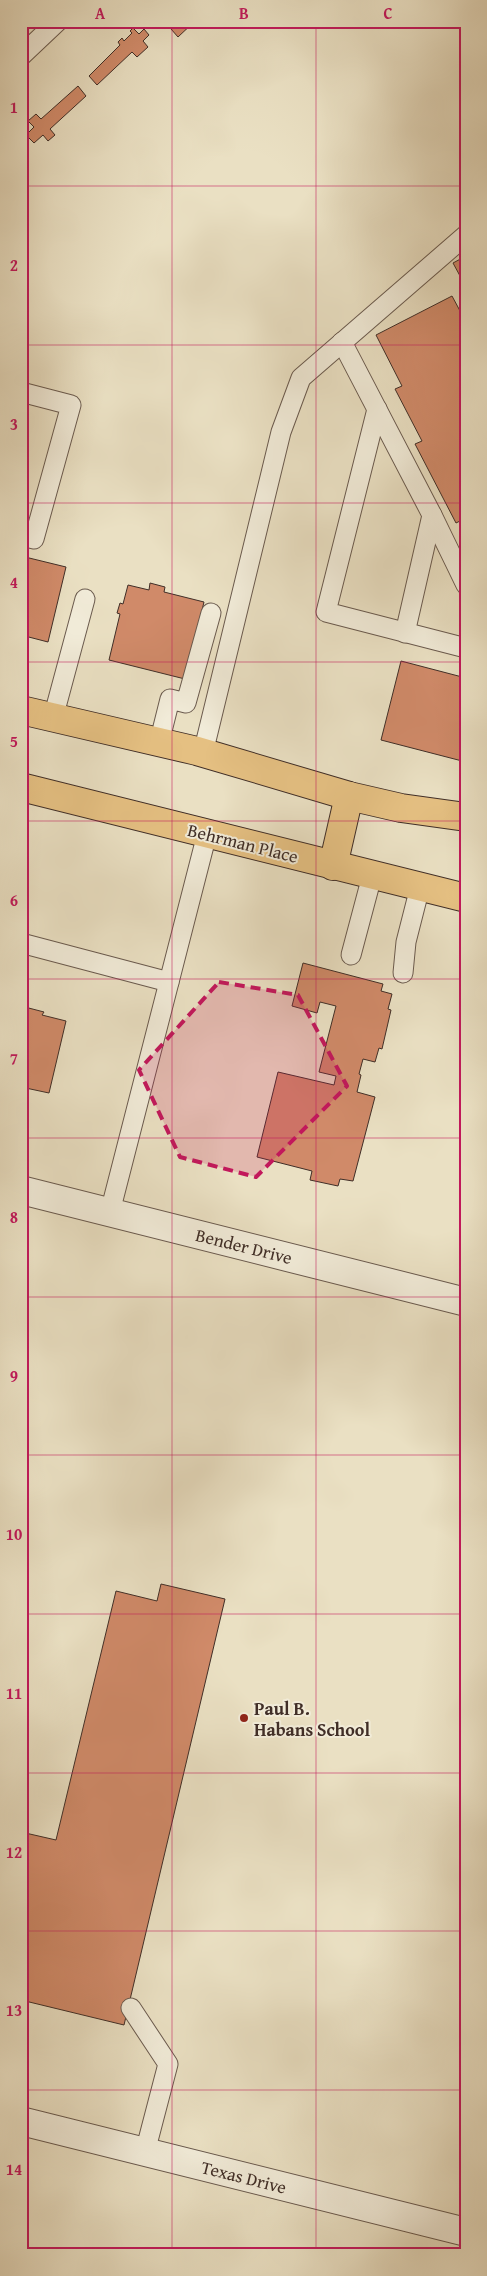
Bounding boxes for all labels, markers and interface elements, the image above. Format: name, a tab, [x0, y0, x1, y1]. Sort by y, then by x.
text: A	[95, 1, 106, 25]
text: B	[239, 1, 249, 25]
text: C	[383, 1, 393, 25]
text: 1	[10, 95, 18, 119]
text: 2	[10, 253, 18, 277]
text: 3	[10, 412, 18, 436]
text: 4	[10, 570, 18, 594]
text: 5	[10, 729, 18, 753]
street label: Behrman Place	[185, 816, 301, 870]
text: 6	[10, 888, 18, 912]
text: 7	[10, 1046, 18, 1070]
text: 8	[10, 1205, 18, 1229]
street label: Bender Drive	[193, 1221, 295, 1271]
text: 9	[10, 1364, 18, 1388]
text: 10	[6, 1522, 22, 1546]
text: 11	[6, 1681, 22, 1705]
place label: Paul B. Habans School	[254, 1695, 370, 1743]
marker: Paul B. Habans School	[238, 1712, 250, 1724]
text: 12	[6, 1840, 22, 1864]
text: 13	[6, 1998, 22, 2022]
street label: Texas Drive	[199, 2153, 289, 2201]
text: 14	[6, 2157, 22, 2181]

